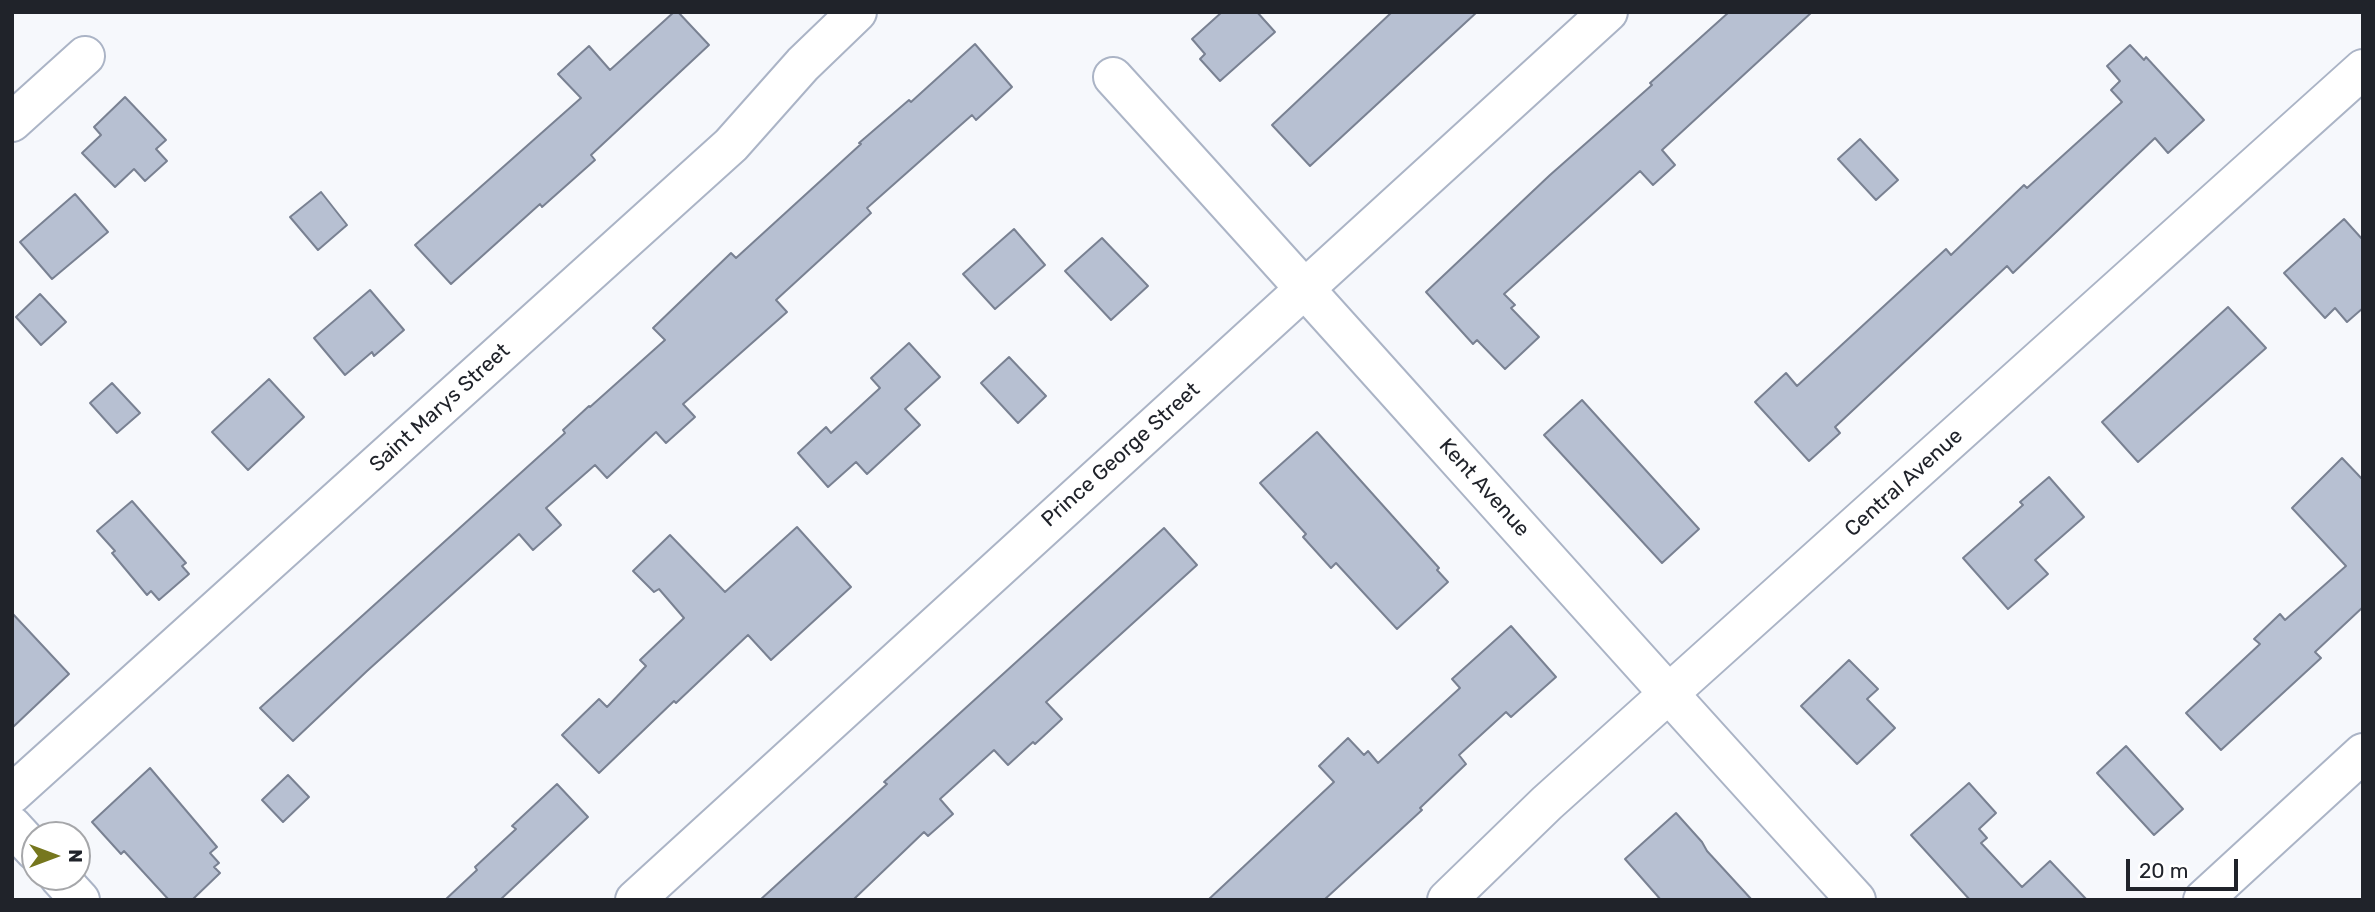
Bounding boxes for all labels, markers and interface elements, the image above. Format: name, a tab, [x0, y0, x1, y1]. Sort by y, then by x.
street label: Saint Marys Street	[365, 339, 515, 477]
street label: Prince George Street	[1037, 377, 1205, 533]
street label: Central Avenue	[1840, 424, 1968, 542]
street label: Kent Avenue	[1433, 434, 1535, 542]
north arrow	[21, 821, 91, 891]
scale bar	[2130, 846, 2242, 890]
text: N	[64, 849, 87, 863]
text: 20 m	[2139, 858, 2188, 883]

